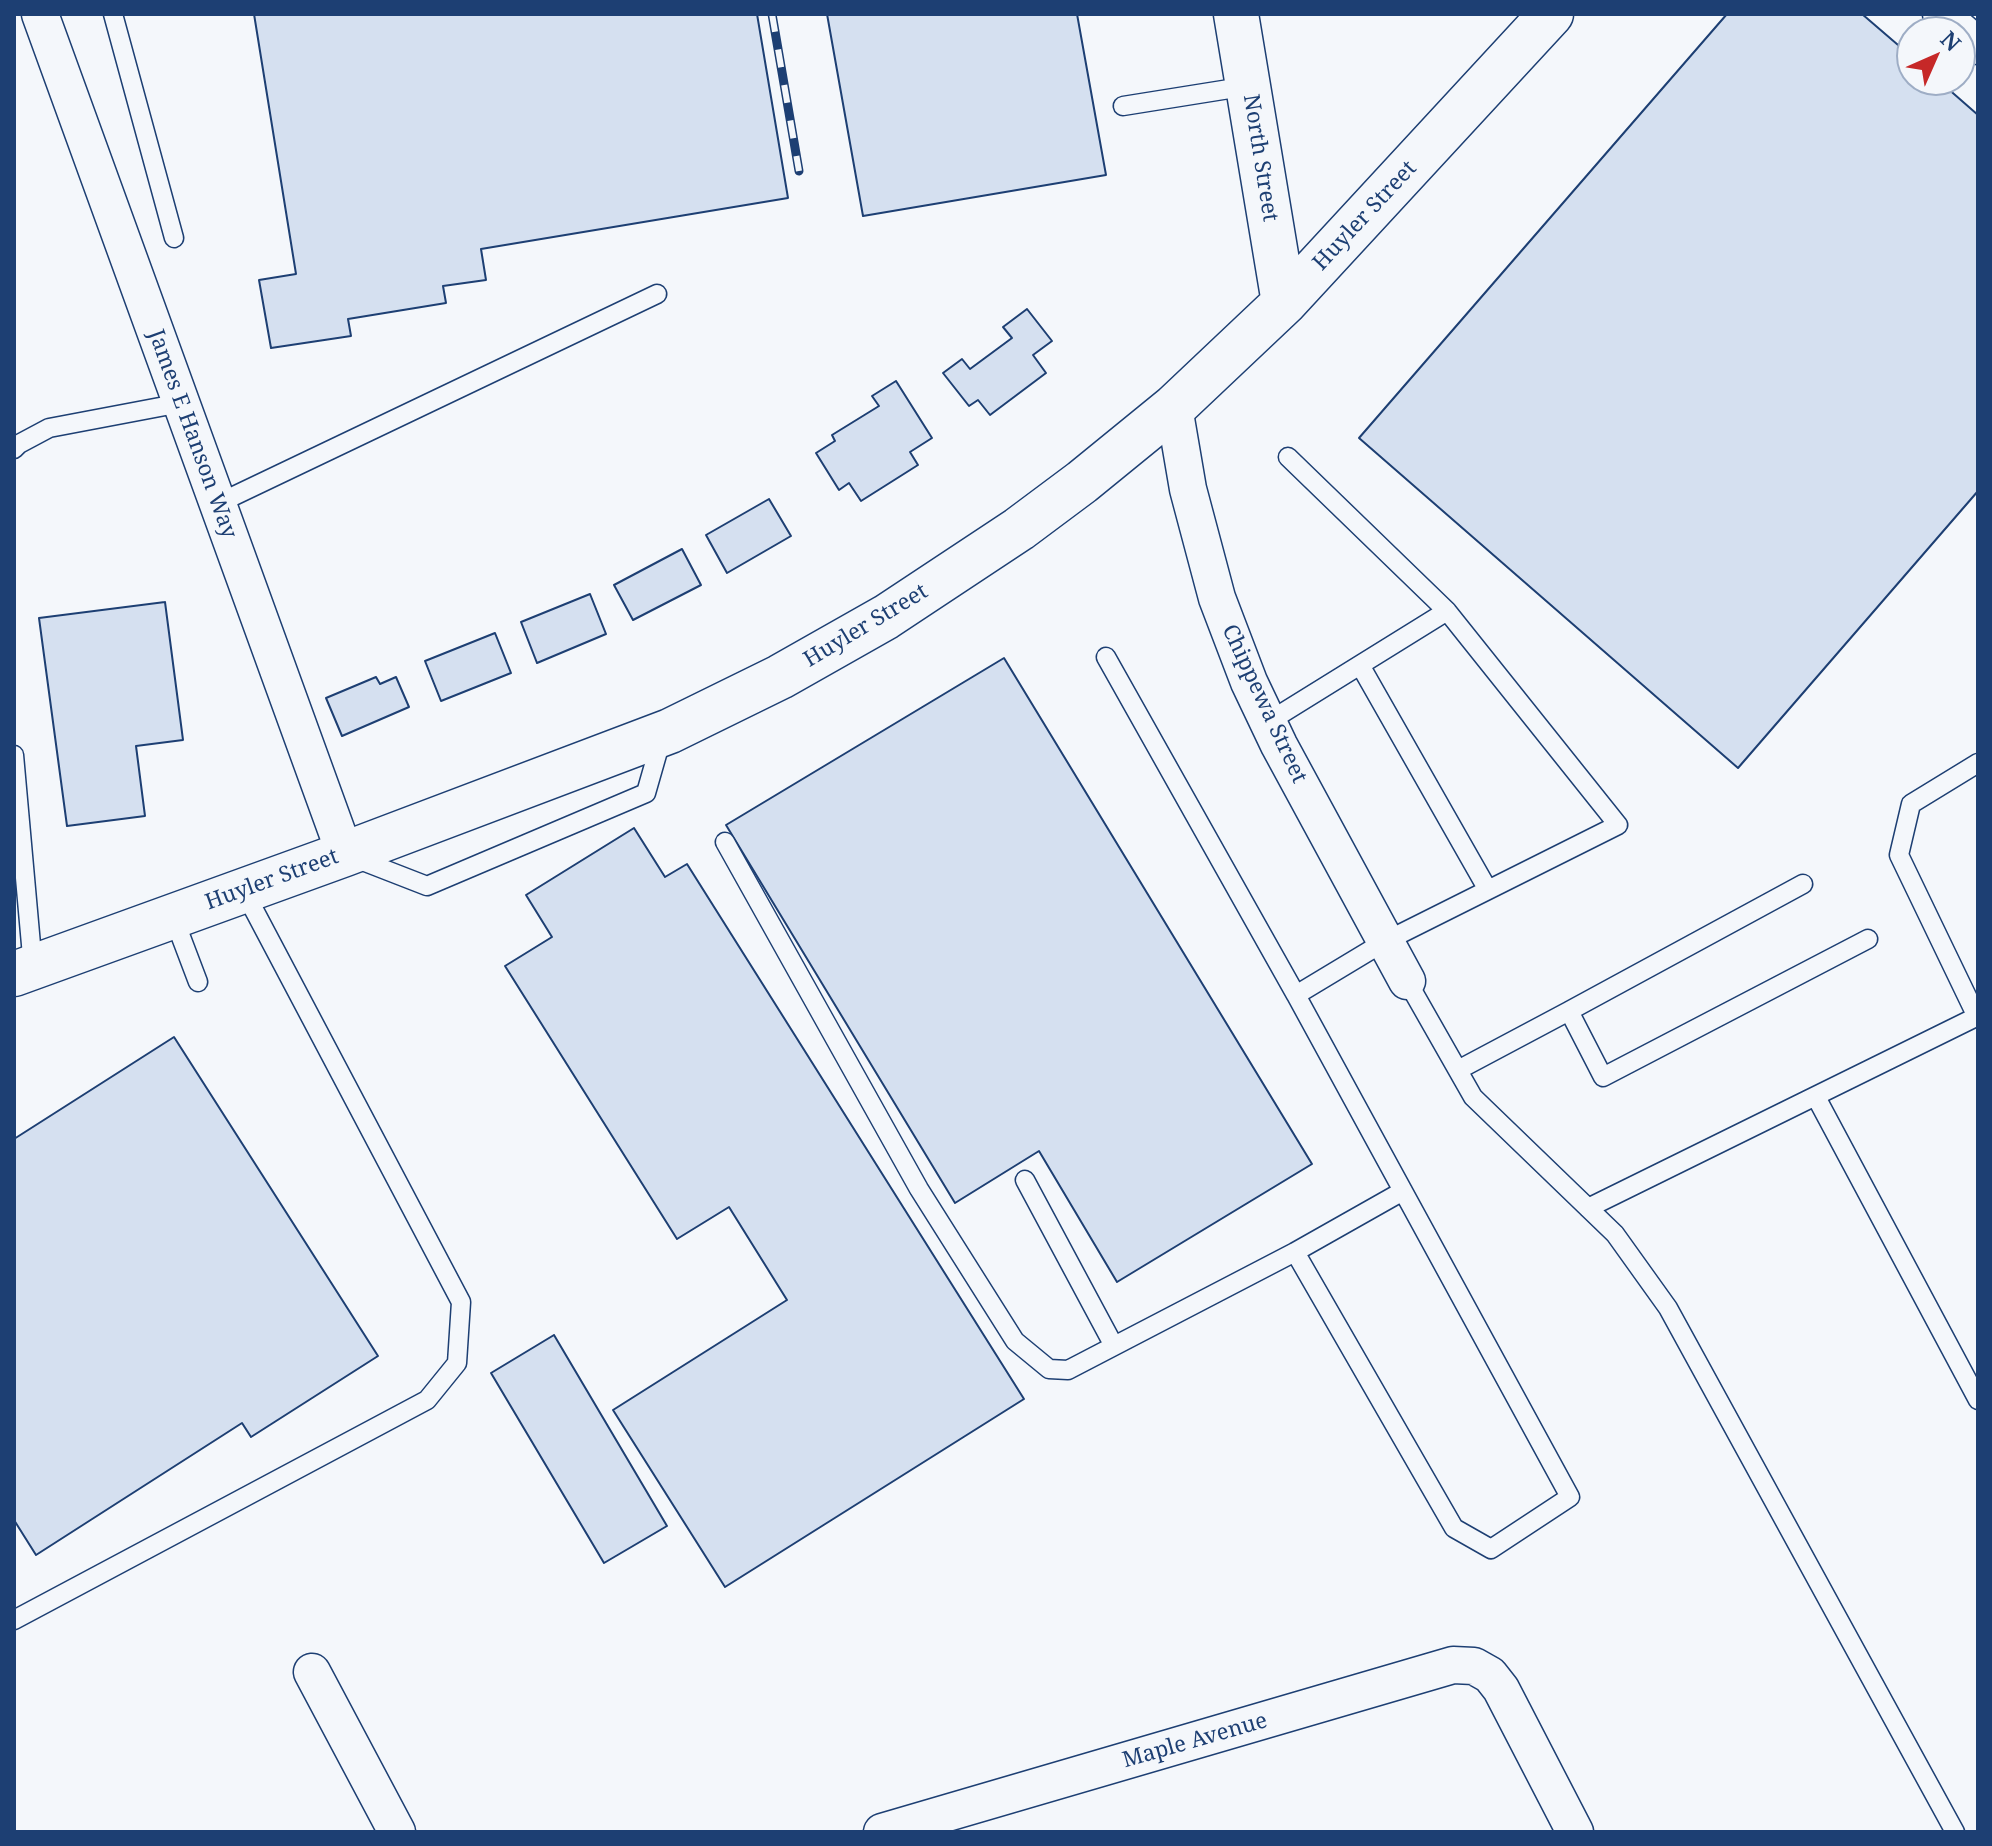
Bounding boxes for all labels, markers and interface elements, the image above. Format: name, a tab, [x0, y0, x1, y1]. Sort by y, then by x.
north arrow	[1896, 16, 1976, 96]
text: N	[1935, 24, 1968, 57]
street label: North Street	[1237, 92, 1283, 224]
street label: Huyler Street	[1308, 156, 1422, 276]
street label: James E Hanson Way	[142, 326, 242, 542]
street label: Huyler Street	[799, 579, 933, 673]
street label: Chippewa Street	[1216, 621, 1312, 787]
street label: Huyler Street	[202, 844, 342, 916]
street label: Maple Avenue	[1120, 1708, 1270, 1774]

